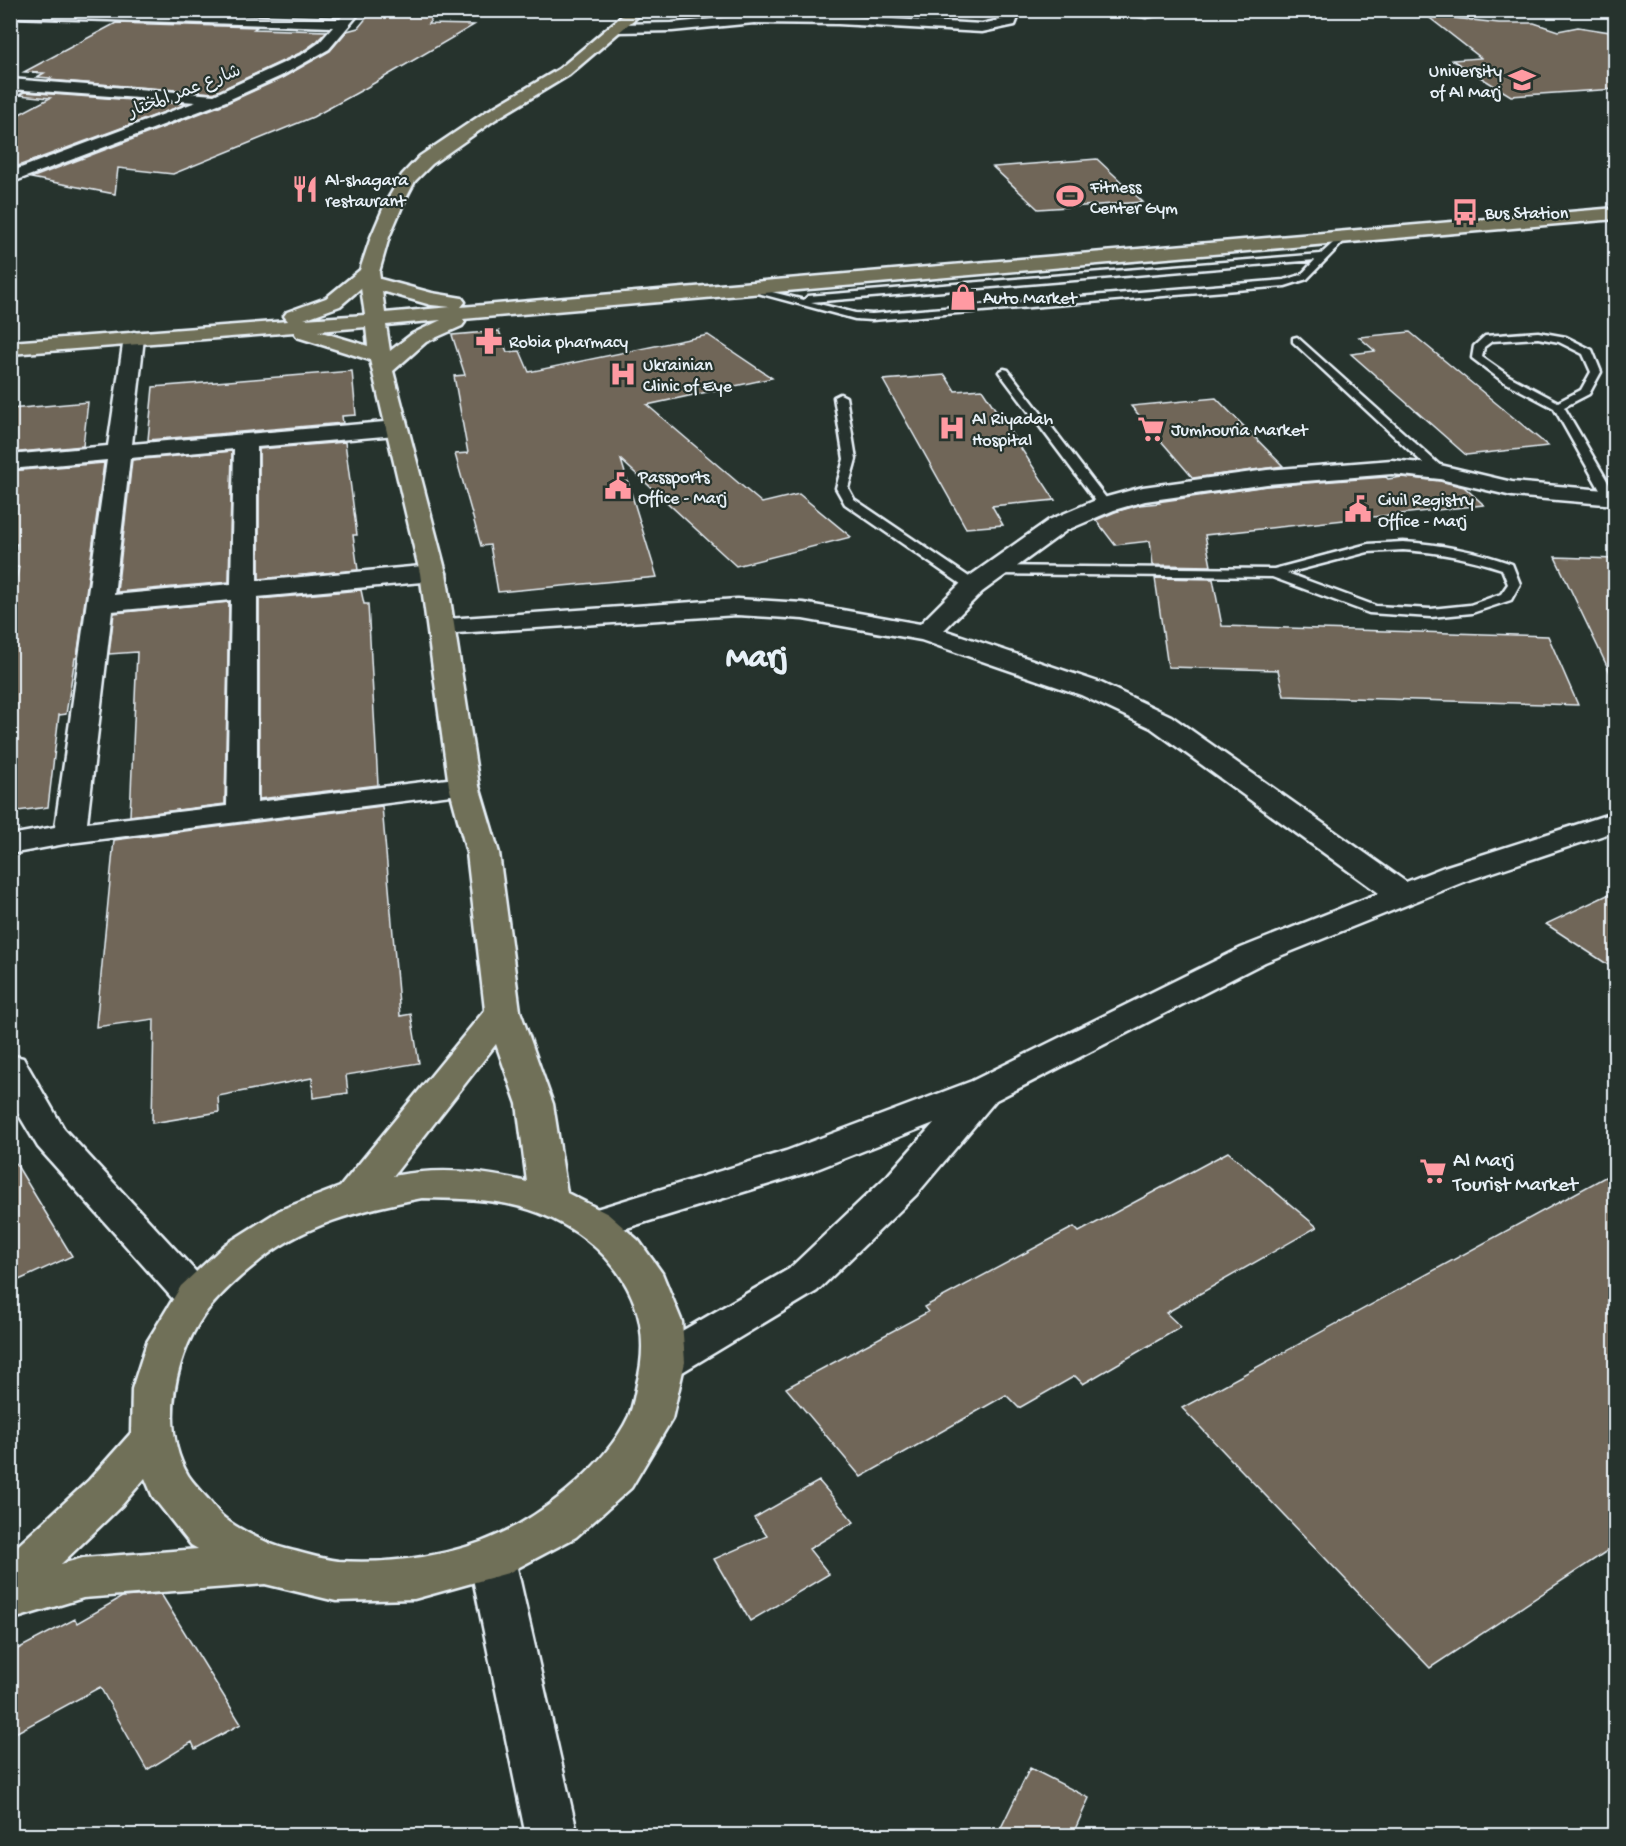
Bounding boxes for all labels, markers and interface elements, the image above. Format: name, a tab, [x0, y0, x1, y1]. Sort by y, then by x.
street label: شارع عمر المختار	[124, 61, 244, 124]
place label: University of Al Marj	[1429, 62, 1502, 104]
school or university icon: University of Al Marj	[1507, 65, 1537, 95]
place label: Al-shagara restaurant	[325, 171, 409, 213]
restaurant icon: Al-shagara restaurant	[290, 174, 320, 204]
place label: Fitness Center Gym	[1089, 178, 1178, 220]
sports icon: Fitness Center Gym	[1055, 181, 1085, 211]
bus stop icon: Bus Station	[1450, 197, 1480, 227]
place label: Bus Station	[1484, 204, 1569, 225]
shop icon: Auto Market	[948, 282, 978, 312]
place label: Auto Market	[983, 289, 1078, 310]
pharmacy icon: Robia pharmacy	[474, 326, 504, 356]
place label: Robia pharmacy	[509, 333, 628, 354]
place label: Ukrainian Clinic of Eye	[643, 356, 733, 398]
hospital icon: Ukrainian Clinic of Eye	[608, 359, 638, 389]
place label: Al Riyadah Hospital	[972, 410, 1054, 452]
hospital icon: Al Riyadah Hospital	[937, 413, 967, 443]
supermarket icon: Jumhouria Market	[1136, 414, 1166, 444]
place label: Jumhouria Market	[1171, 421, 1309, 442]
place label: Passports Office - Marj	[637, 468, 727, 510]
public building icon: Passports Office - Marj	[603, 471, 633, 501]
place label: Civil Registry Office - Marj	[1378, 491, 1474, 533]
public building icon: Civil Registry Office - Marj	[1343, 494, 1373, 524]
district label: Marj	[726, 640, 788, 678]
place label: Al Marj Tourist Market	[1452, 1150, 1580, 1199]
supermarket icon: Al Marj Tourist Market	[1418, 1156, 1448, 1186]

